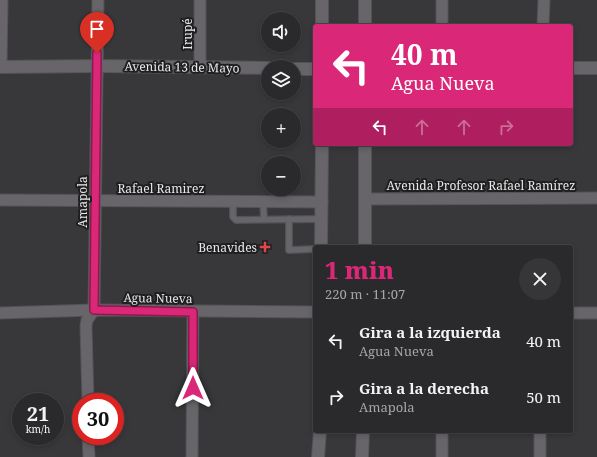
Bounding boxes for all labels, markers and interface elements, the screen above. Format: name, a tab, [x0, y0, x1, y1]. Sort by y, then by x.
pin	[80, 12, 114, 53]
map controls	[261, 12, 301, 196]
button: sound	[261, 12, 301, 52]
icon: arrive	[86, 18, 108, 40]
street label: Irupé	[179, 18, 196, 50]
text: 40 m	[391, 35, 458, 73]
icon: left	[325, 40, 377, 92]
street label: Avenida 13 de Mayo	[124, 57, 240, 77]
button: layers	[261, 60, 301, 100]
text: Agua Nueva	[391, 71, 495, 95]
button: +	[261, 108, 301, 148]
icon: left	[369, 116, 391, 138]
icon: ahead	[411, 116, 433, 138]
icon: ahead	[453, 116, 475, 138]
icon: right	[495, 116, 517, 138]
button: −	[261, 156, 301, 196]
street label: Amapola	[74, 176, 91, 228]
street label: Avenida Profesor Rafael Ramírez	[387, 177, 575, 194]
street label: Rafael Ramirez	[117, 180, 205, 197]
place label: Benavides	[198, 239, 257, 256]
marker: Benavides	[260, 242, 270, 252]
text: 1 min	[325, 253, 394, 286]
button: close	[519, 258, 561, 300]
text: 220 m · 11:07	[325, 285, 405, 303]
street label: Agua Nueva	[123, 289, 193, 307]
text: Gira a la izquierda	[359, 322, 501, 342]
icon: left	[325, 330, 347, 352]
text: 40 m	[526, 331, 561, 351]
text: Agua Nueva	[359, 342, 434, 360]
position arrow	[172, 367, 214, 409]
text: Gira a la derecha	[359, 378, 489, 398]
icon: right	[325, 386, 347, 408]
text: 50 m	[526, 387, 561, 407]
speed limit sign: 30	[72, 393, 124, 445]
text: Amapola	[359, 398, 415, 416]
text: 21	[27, 400, 49, 427]
text: km/h	[26, 422, 50, 436]

